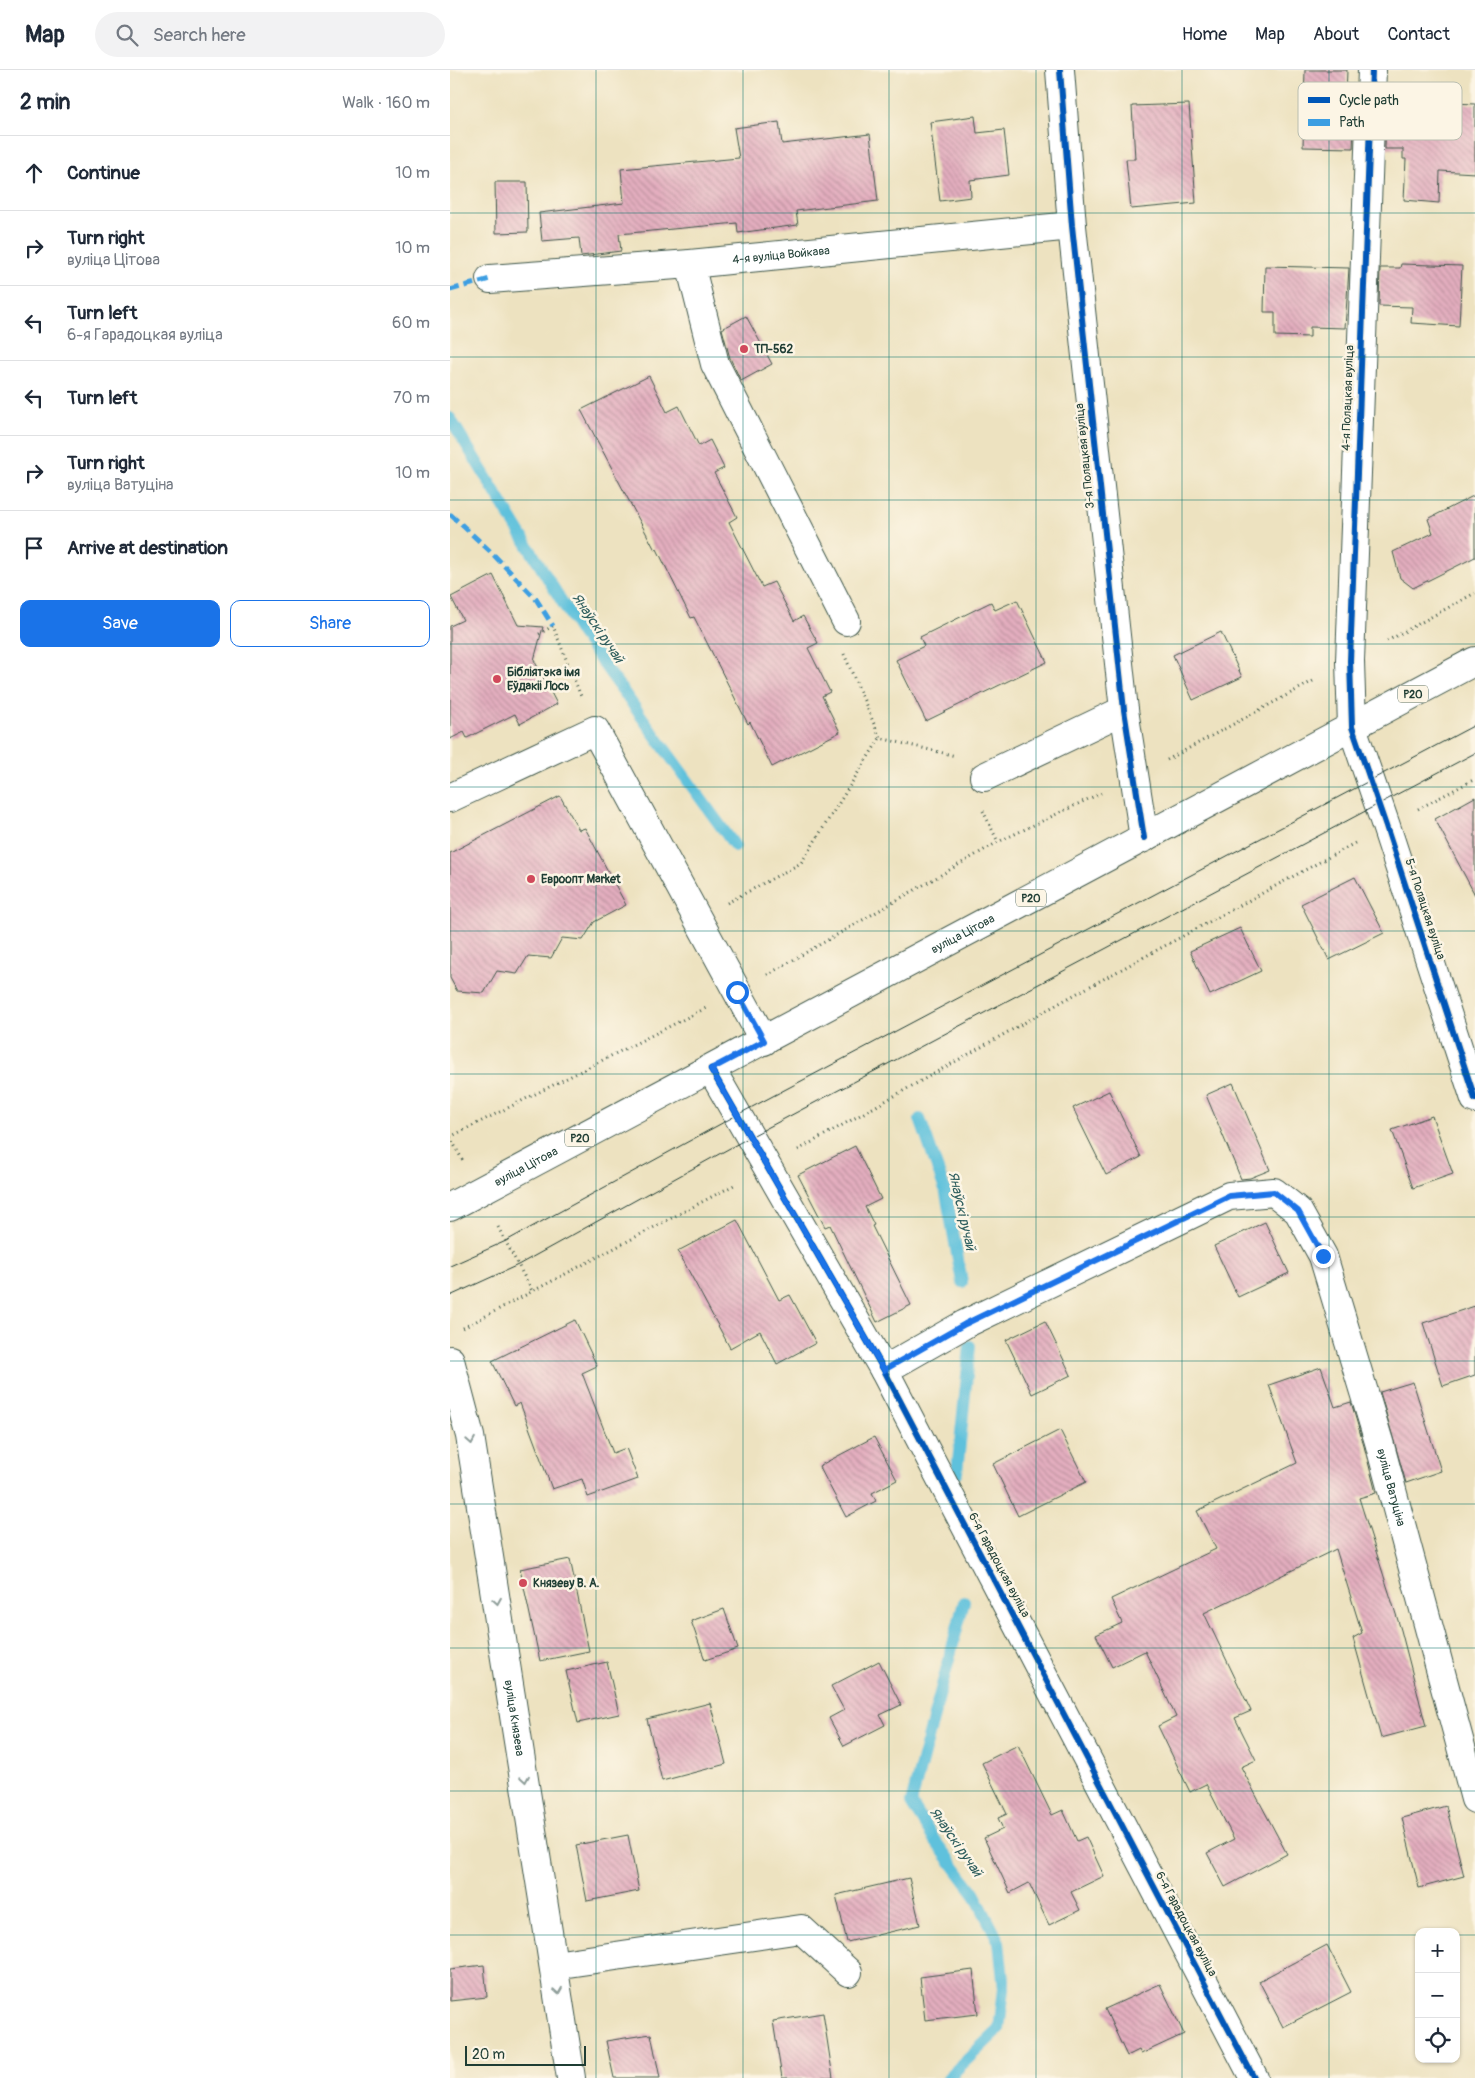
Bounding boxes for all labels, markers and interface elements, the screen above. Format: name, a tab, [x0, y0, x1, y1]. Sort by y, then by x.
search box	[95, 12, 445, 57]
text: Map	[25, 20, 65, 49]
icon: search	[113, 21, 141, 49]
text: Search here	[153, 23, 246, 47]
text: Home	[1182, 23, 1227, 46]
text: Map	[1255, 23, 1285, 46]
text: About	[1313, 23, 1359, 46]
text: Contact	[1387, 23, 1450, 46]
legend	[1298, 82, 1462, 140]
text: 2 min	[20, 89, 70, 116]
text: Cycle path	[1339, 92, 1399, 109]
text: Walk · 160 m	[342, 93, 430, 113]
text: Path	[1339, 114, 1364, 131]
icon: ahead	[20, 159, 48, 187]
text: Continue	[67, 161, 140, 185]
text: 10 m	[395, 163, 430, 183]
text: Turn right	[67, 226, 145, 250]
icon: right	[20, 234, 48, 262]
text: 10 m	[395, 238, 430, 258]
street label: 4-я вуліца Войкава	[732, 243, 831, 267]
text: вуліца Цітова	[67, 250, 160, 270]
text: Turn left	[67, 301, 137, 325]
icon: left	[20, 309, 48, 337]
text: 60 m	[392, 313, 430, 333]
text: 6-я Гарадоцкая вуліца	[67, 325, 223, 345]
place label: ТП-562	[753, 342, 793, 357]
marker: ТП-562	[738, 343, 750, 355]
street label: 4-я Полацкая вуліца	[1339, 344, 1357, 451]
icon: left	[20, 384, 48, 412]
text: Turn left	[67, 386, 137, 410]
text: 70 m	[393, 388, 430, 408]
street label: 3-я Полацкая вуліца	[1072, 402, 1098, 509]
text: Turn right	[67, 451, 145, 475]
icon: right	[20, 459, 48, 487]
text: 10 m	[395, 463, 430, 483]
text: вуліца Ватуціна	[67, 475, 174, 495]
icon: arrive	[20, 534, 48, 562]
text: Arrive at destination	[67, 536, 228, 560]
water label: Янаўскі ручай	[568, 590, 628, 667]
button: Save	[20, 600, 220, 647]
button: Share	[230, 600, 430, 647]
place label: Бібліятэка імя Еўдакіі Лось	[507, 665, 580, 694]
marker: Бібліятэка імя Еўдакіі Лось	[491, 673, 503, 685]
road number: Р20	[1398, 686, 1428, 702]
street label: 5-я Полацкая вуліца	[1402, 856, 1449, 962]
place label: Евроопт Market	[541, 872, 622, 887]
marker: Евроопт Market	[525, 873, 537, 885]
road number: Р20	[1016, 890, 1046, 906]
street label: вуліца Цітова	[928, 911, 997, 957]
route start	[726, 981, 749, 1004]
road number: Р20	[565, 1130, 595, 1146]
street label: вуліца Цітова	[492, 1143, 561, 1190]
water label: Янаўскі ручай	[945, 1170, 980, 1253]
route end	[1312, 1245, 1335, 1268]
one-way arrow	[465, 1436, 475, 1445]
street label: вуліца Ватуціна	[1374, 1447, 1409, 1528]
street label: 6-я Гарадоцкая вуліца	[965, 1510, 1033, 1620]
place label: Князеву В. А.	[533, 1576, 600, 1591]
marker: Князеву В. А.	[517, 1577, 529, 1589]
one-way arrow	[491, 1597, 501, 1605]
street label: вуліца Князева	[501, 1679, 528, 1758]
one-way arrow	[520, 1774, 530, 1783]
water label: Янаўскі ручай	[926, 1804, 987, 1881]
street label: 6-я Гарадоцкая вуліца	[1152, 1869, 1220, 1979]
map controls	[1415, 1928, 1460, 2063]
button: +	[1415, 1928, 1460, 1973]
button: −	[1415, 1973, 1460, 2018]
one-way arrow	[552, 1987, 562, 1996]
button: locate	[1415, 2018, 1460, 2063]
scale bar	[465, 2043, 586, 2066]
text: 20 m	[472, 2046, 505, 2063]

